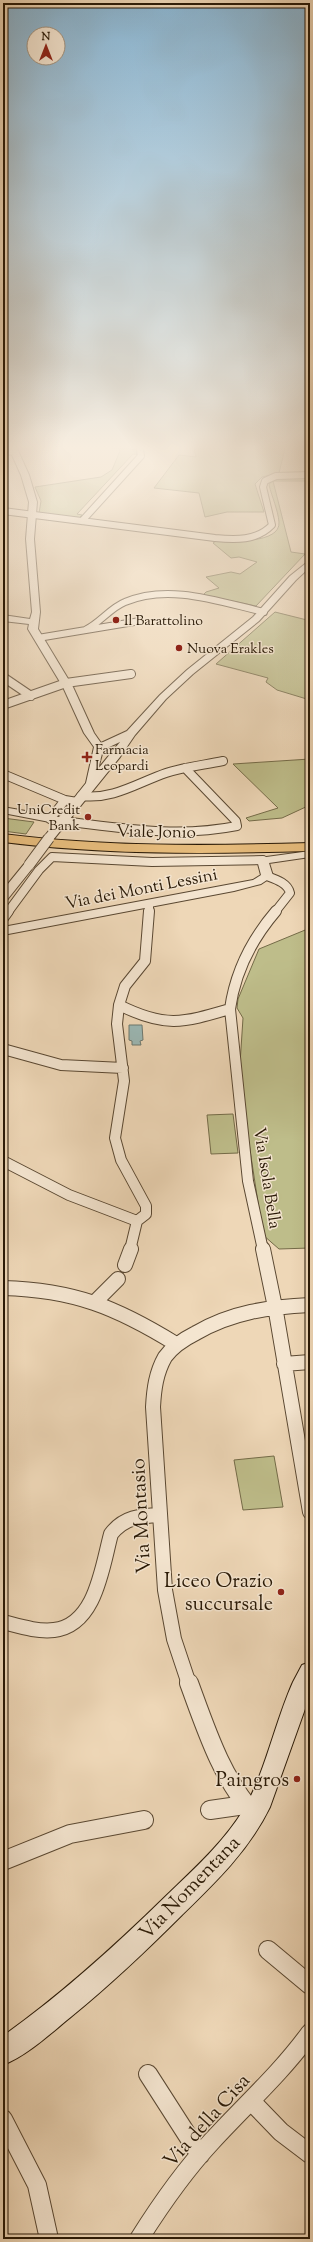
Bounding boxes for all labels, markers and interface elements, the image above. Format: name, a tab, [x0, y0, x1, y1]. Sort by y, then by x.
north arrow	[26, 26, 66, 66]
text: N	[41, 29, 51, 45]
place label: Il Barattolino	[124, 612, 203, 632]
marker: Il Barattolino	[111, 615, 121, 625]
place label: Nuova Erakles	[187, 640, 274, 660]
marker: Nuova Erakles	[174, 643, 184, 653]
place label: Farmacia Leopardi	[95, 741, 149, 777]
marker: Farmacia Leopardi	[82, 752, 92, 762]
place label: UniCredit Bank	[17, 801, 80, 837]
marker: UniCredit Bank	[83, 812, 93, 822]
street label: Viale Jonio	[116, 820, 196, 846]
street label: Via dei Monti Lessini	[63, 863, 220, 917]
street label: Via Isola Bella	[246, 1126, 286, 1231]
street label: Via Montasio	[125, 1458, 160, 1574]
place label: Liceo Orazio succursale	[164, 1568, 273, 1620]
marker: Liceo Orazio succursale	[276, 1587, 286, 1597]
place label: Paingros	[215, 1767, 289, 1796]
marker: Paingros	[292, 1774, 302, 1784]
street label: Via Nomentana	[133, 1830, 248, 1947]
street label: Via della Cisa	[158, 2068, 258, 2175]

